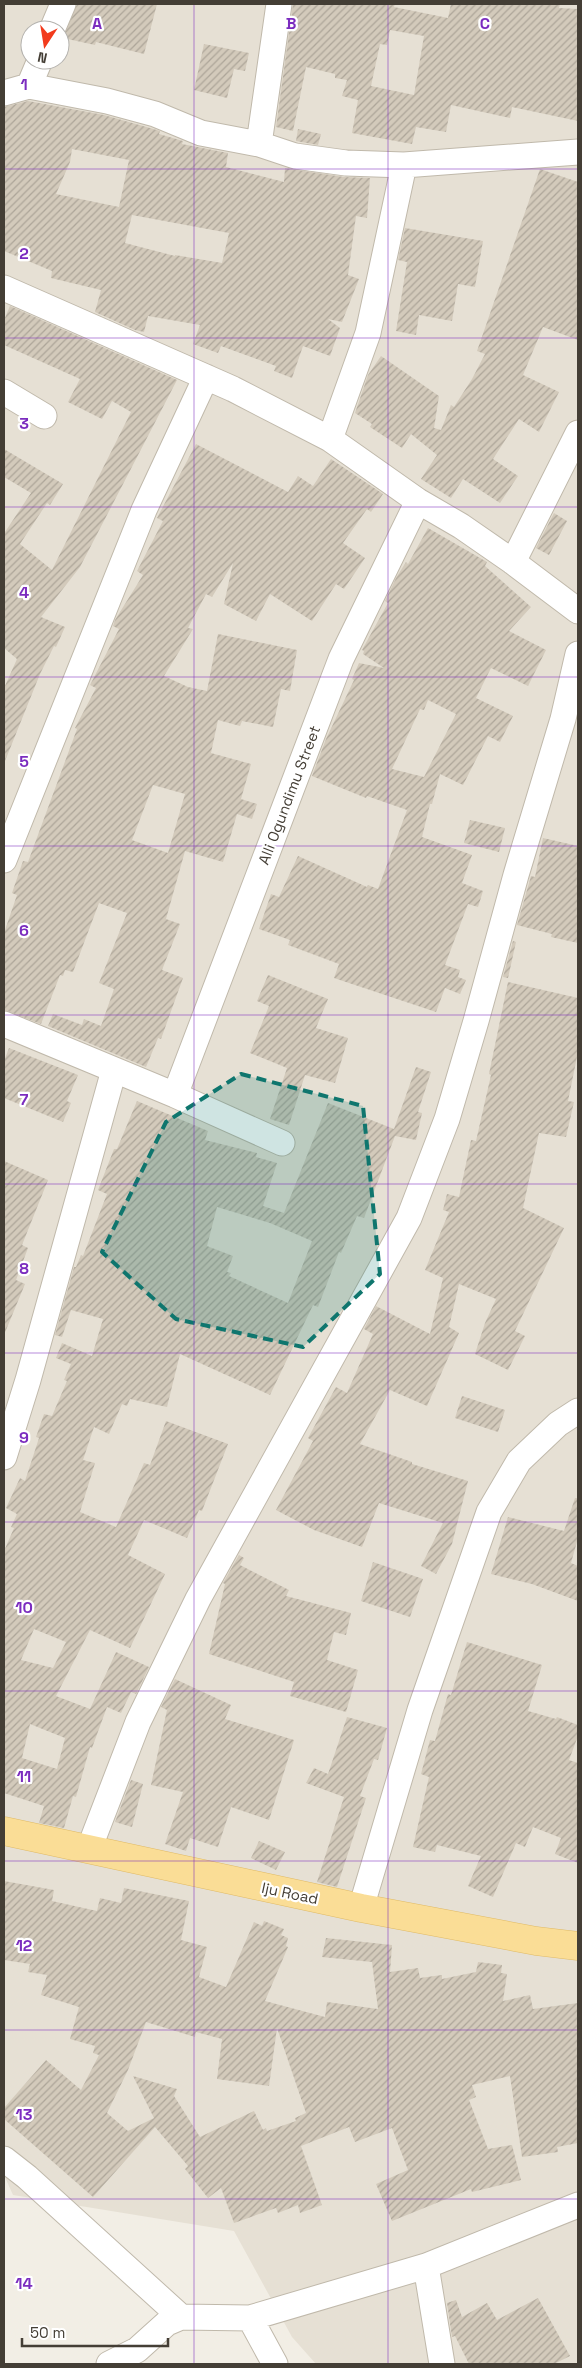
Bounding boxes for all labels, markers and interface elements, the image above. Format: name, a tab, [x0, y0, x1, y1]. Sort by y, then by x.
text: A	[92, 13, 102, 34]
text: B	[286, 13, 296, 34]
text: C	[480, 13, 490, 34]
north arrow	[20, 20, 70, 70]
text: N	[36, 48, 49, 67]
text: 1	[20, 74, 28, 95]
text: 2	[19, 243, 29, 264]
text: 3	[19, 413, 29, 434]
text: 4	[19, 582, 29, 603]
street label: Alli Ogundimu Street	[254, 723, 324, 867]
text: 5	[19, 751, 29, 772]
text: 6	[19, 920, 29, 941]
text: 7	[20, 1089, 29, 1110]
text: 8	[19, 1258, 29, 1279]
text: 9	[19, 1427, 29, 1448]
text: 10	[15, 1597, 33, 1618]
text: 11	[17, 1766, 31, 1787]
street label: Iju Road	[260, 1878, 320, 1908]
text: 12	[16, 1935, 32, 1956]
text: 13	[16, 2104, 33, 2125]
text: 14	[15, 2273, 33, 2294]
scale bar	[22, 2316, 169, 2348]
text: 50 m	[30, 2323, 65, 2342]

